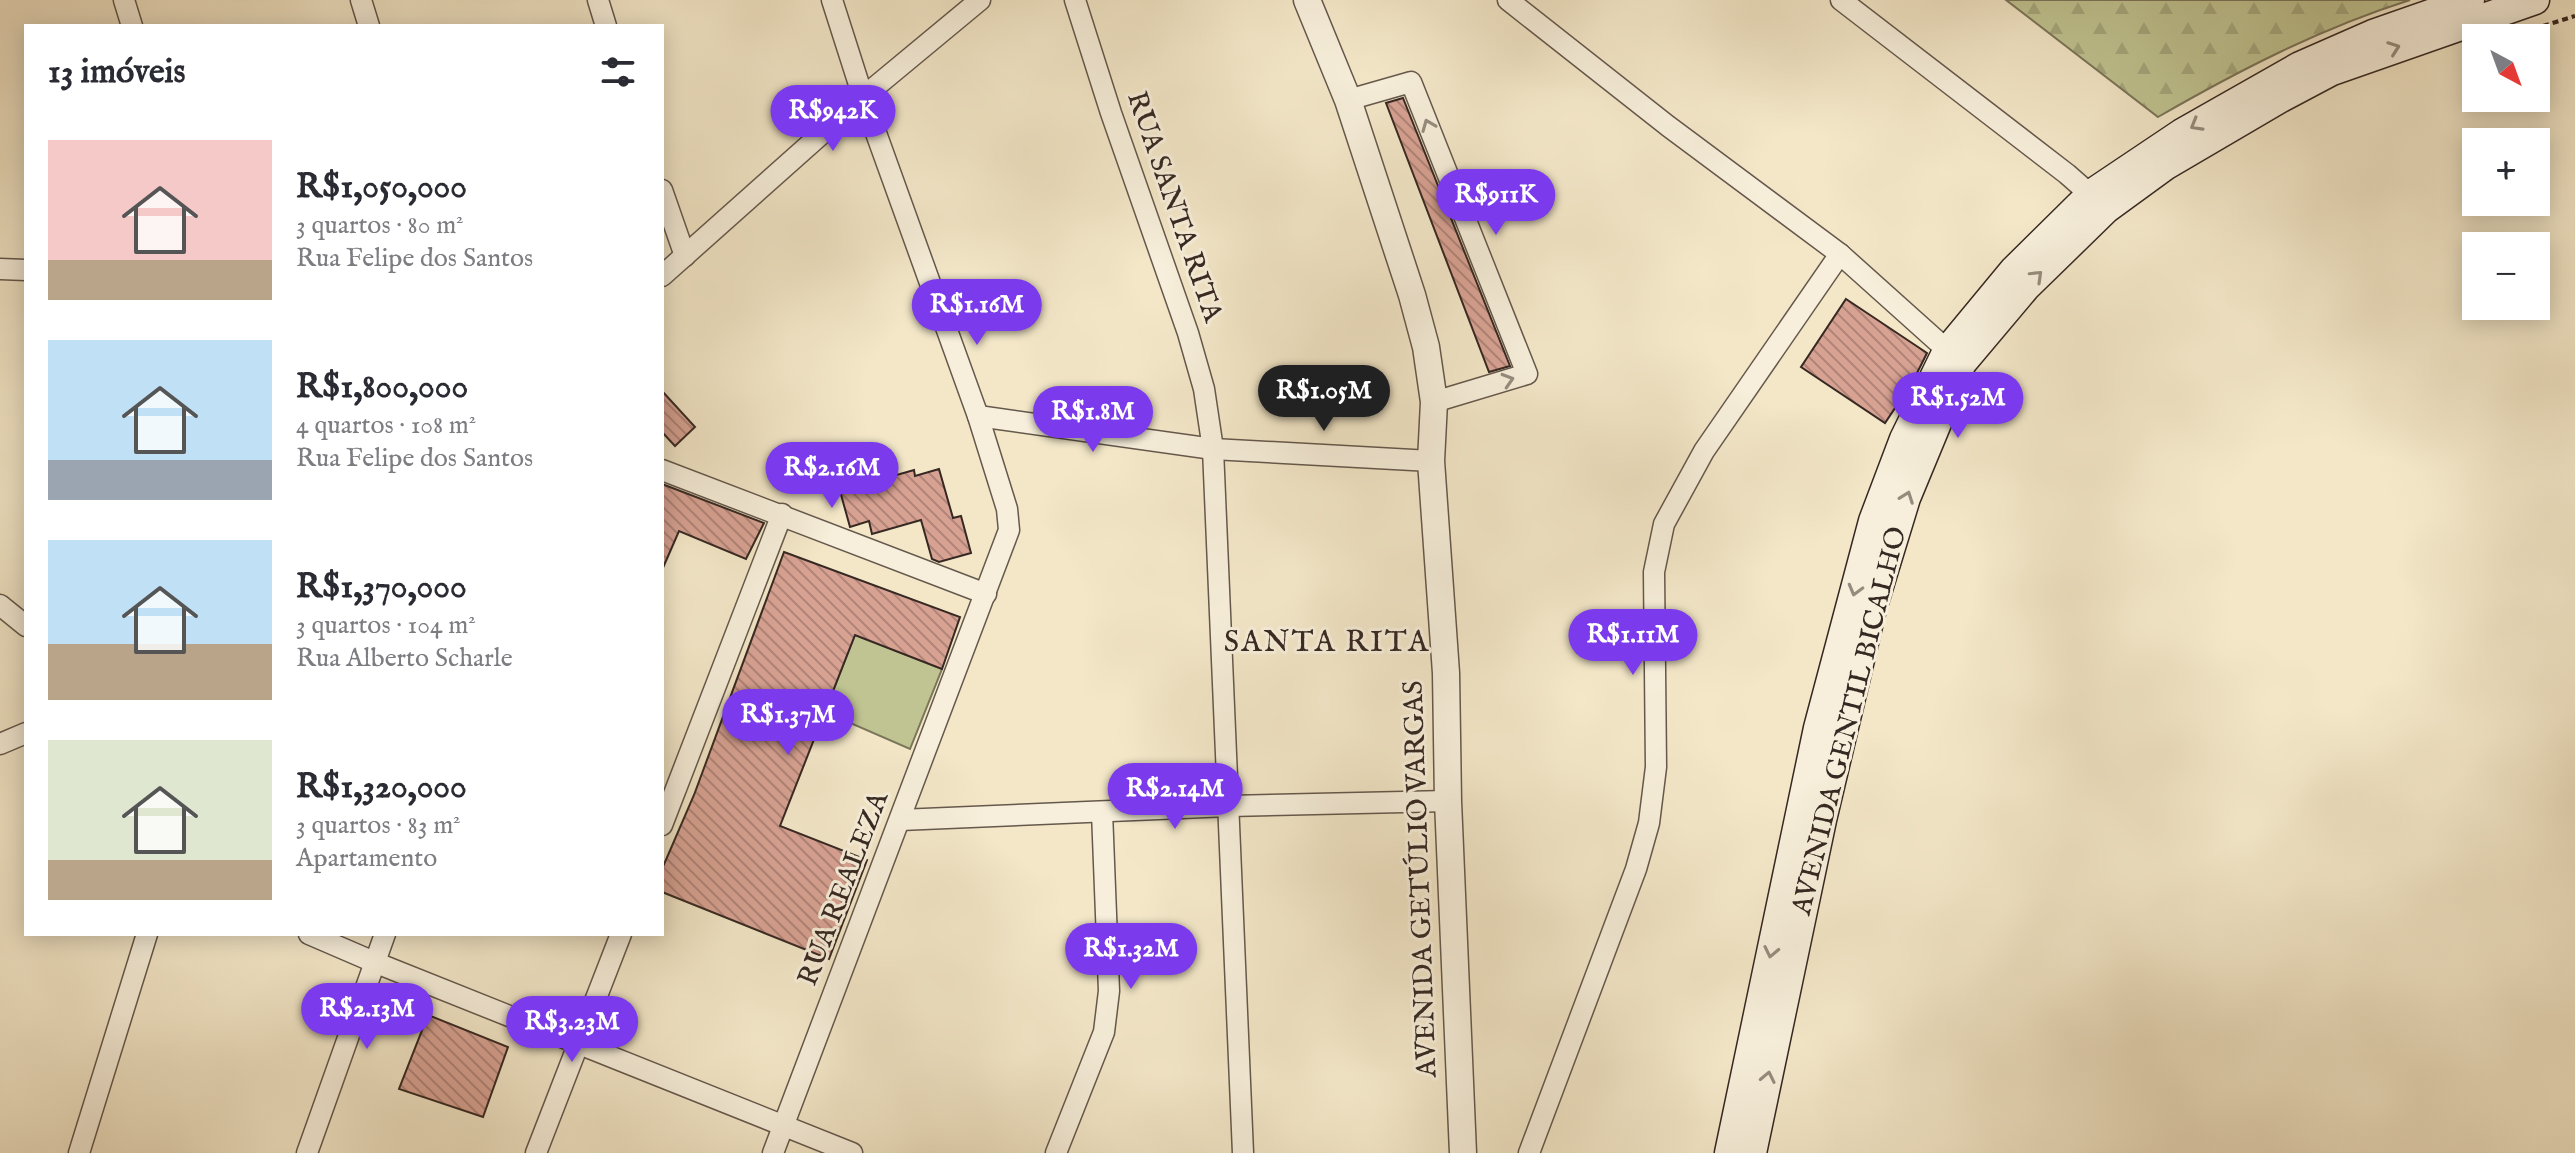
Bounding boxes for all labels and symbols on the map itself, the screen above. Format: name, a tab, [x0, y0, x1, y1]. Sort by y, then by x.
north arrow	[2462, 24, 2550, 112]
one-way arrow	[2387, 42, 2401, 58]
pin: R$942K	[768, 85, 898, 153]
street label: RUA SANTA RITA	[1118, 87, 1230, 328]
one-way arrow	[2190, 115, 2205, 131]
one-way arrow	[1421, 119, 1438, 133]
pin: R$911K	[1431, 169, 1561, 237]
one-way arrow	[2028, 271, 2042, 285]
pin: R$1.16M	[903, 279, 1051, 347]
pin: R$1.05M	[1250, 365, 1398, 433]
pin: R$1.52M	[1884, 372, 2032, 440]
one-way arrow	[1501, 373, 1515, 389]
pin: R$1.8M	[1028, 386, 1158, 454]
pin: R$2.16M	[758, 442, 906, 510]
one-way arrow	[1897, 491, 1913, 505]
street label: AVENIDA GENTIL BICALHO	[1785, 523, 1915, 920]
one-way arrow	[1848, 582, 1864, 596]
pin: R$1.11M	[1559, 609, 1707, 677]
district label: SANTA RITA	[1224, 624, 1430, 662]
street label: AVENIDA GETÚLIO VARGAS	[1397, 680, 1445, 1079]
pin: R$1.37M	[714, 689, 862, 757]
pin: R$2.14M	[1101, 763, 1249, 831]
street label: RUA REALEZA	[791, 786, 897, 991]
pin: R$1.32M	[1057, 923, 1205, 991]
one-way arrow	[1763, 945, 1780, 958]
pin: R$2.13M	[293, 983, 441, 1051]
pin: R$3.23M	[498, 996, 646, 1064]
one-way arrow	[1759, 1070, 1776, 1084]

